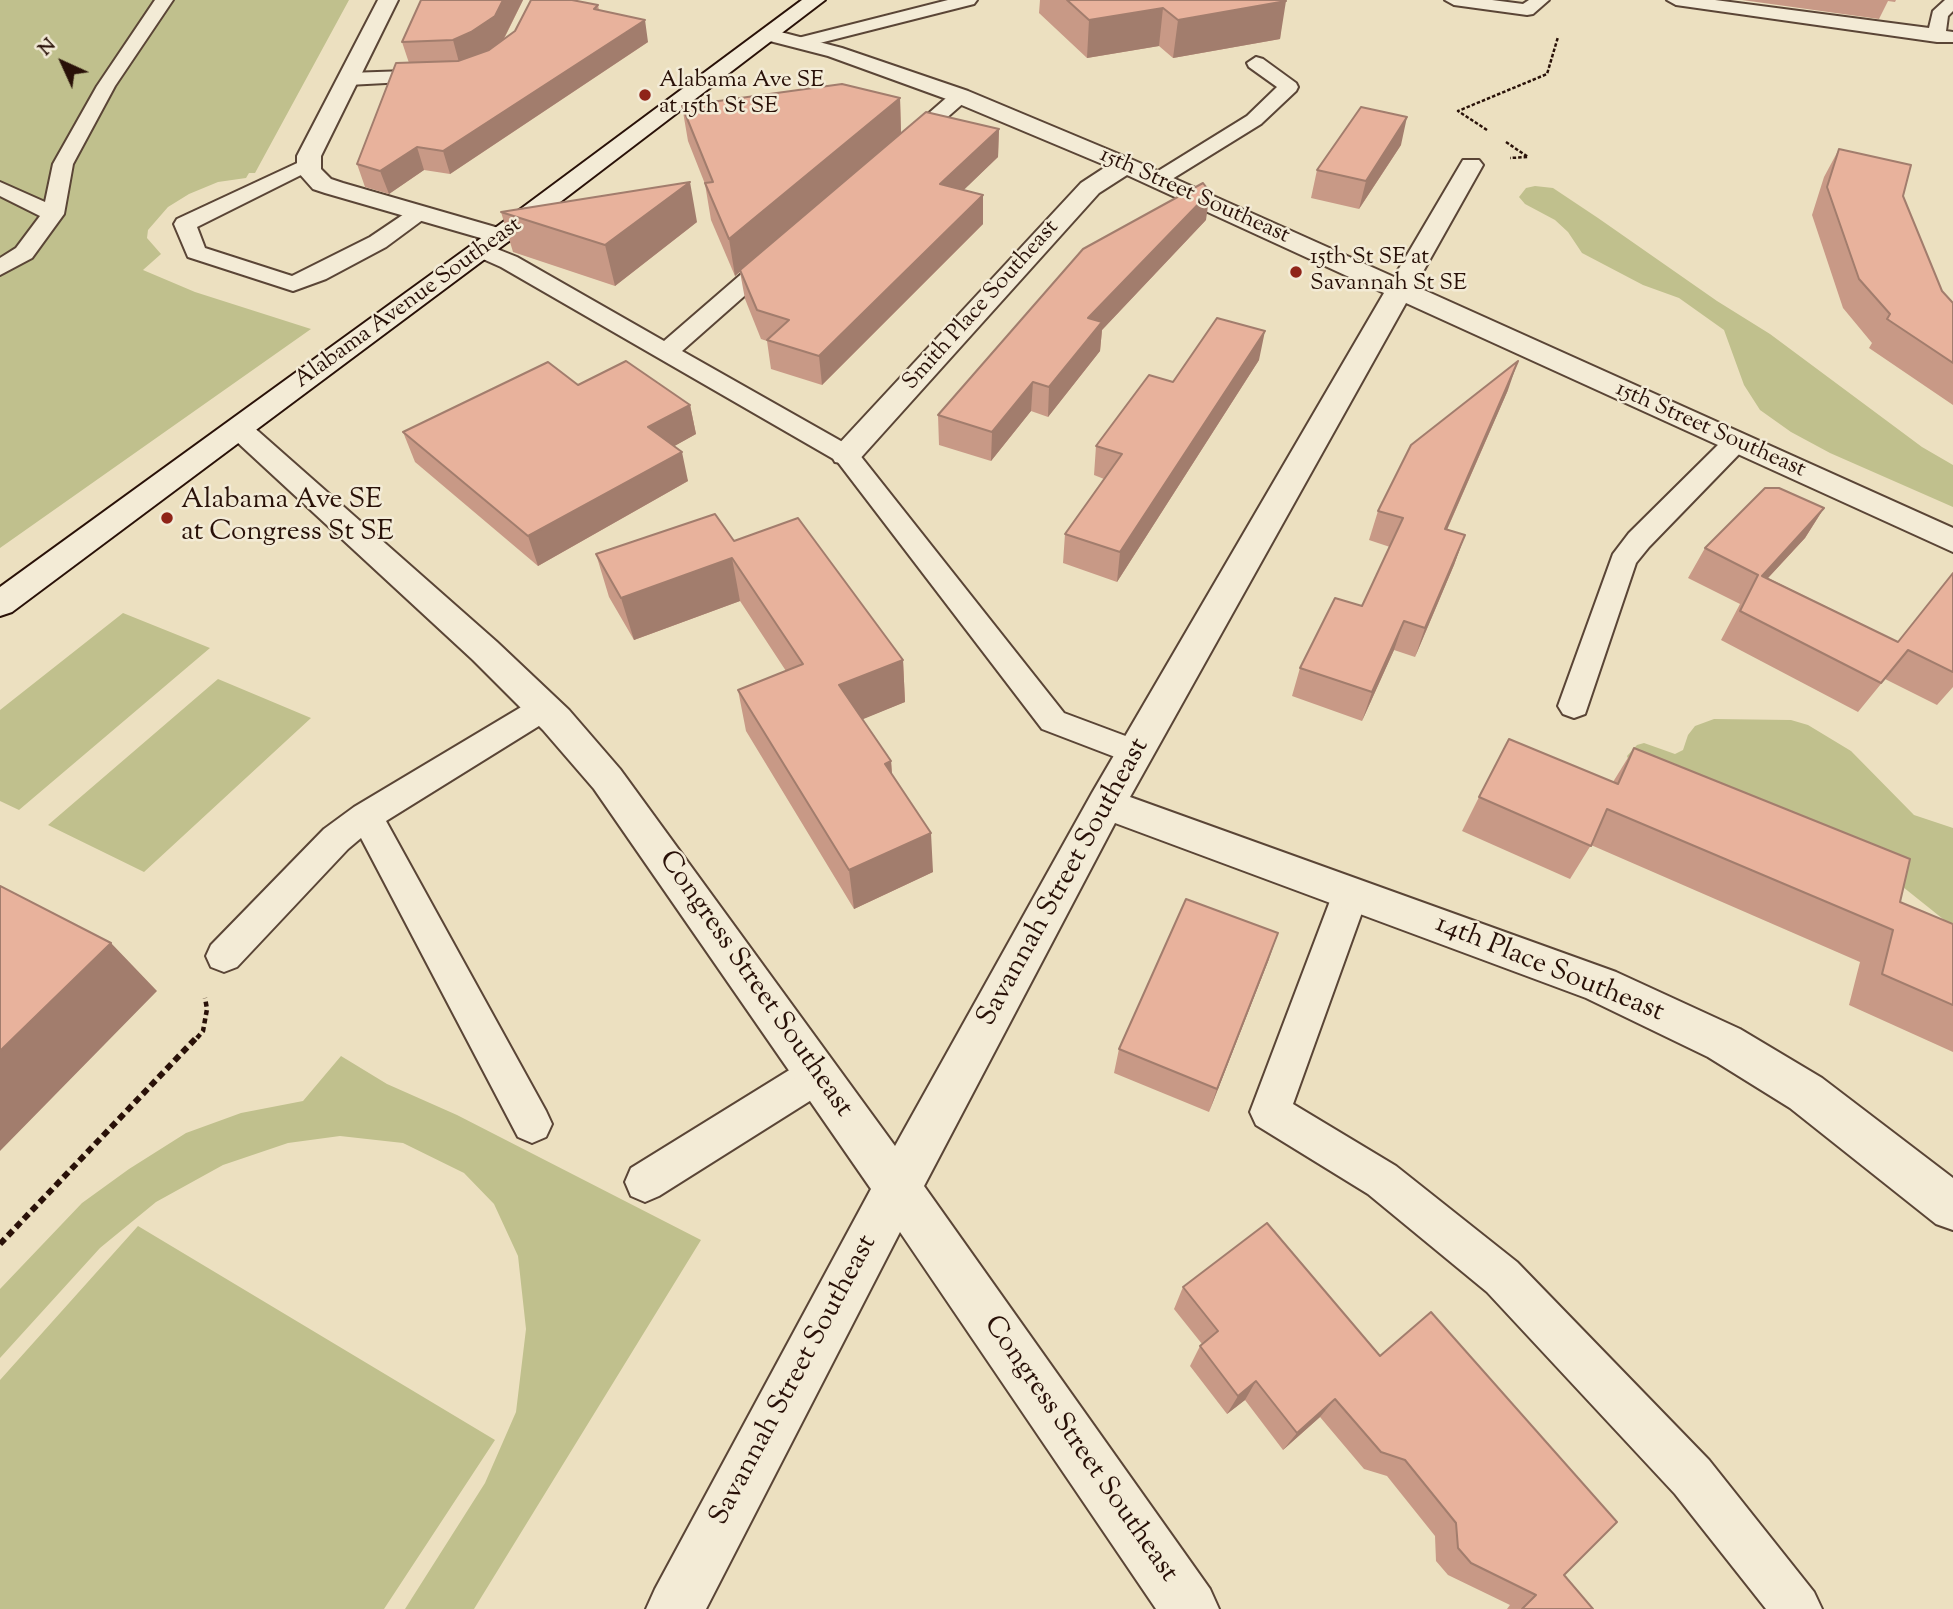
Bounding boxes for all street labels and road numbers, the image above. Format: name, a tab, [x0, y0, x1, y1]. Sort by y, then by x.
street label: 15th Street Southeast	[1095, 143, 1293, 251]
street label: Alabama Avenue Southeast	[290, 212, 528, 396]
street label: Smith Place Southeast	[898, 215, 1066, 397]
street label: 15th Street Southeast	[1611, 377, 1809, 485]
street label: Savannah Street Southeast	[972, 733, 1158, 1033]
street label: Congress Street Southeast	[649, 845, 859, 1125]
street label: 14th Place Southeast	[1430, 909, 1668, 1031]
street label: Savannah Street Southeast	[704, 1230, 886, 1532]
street label: Congress Street Southeast	[974, 1310, 1184, 1590]

